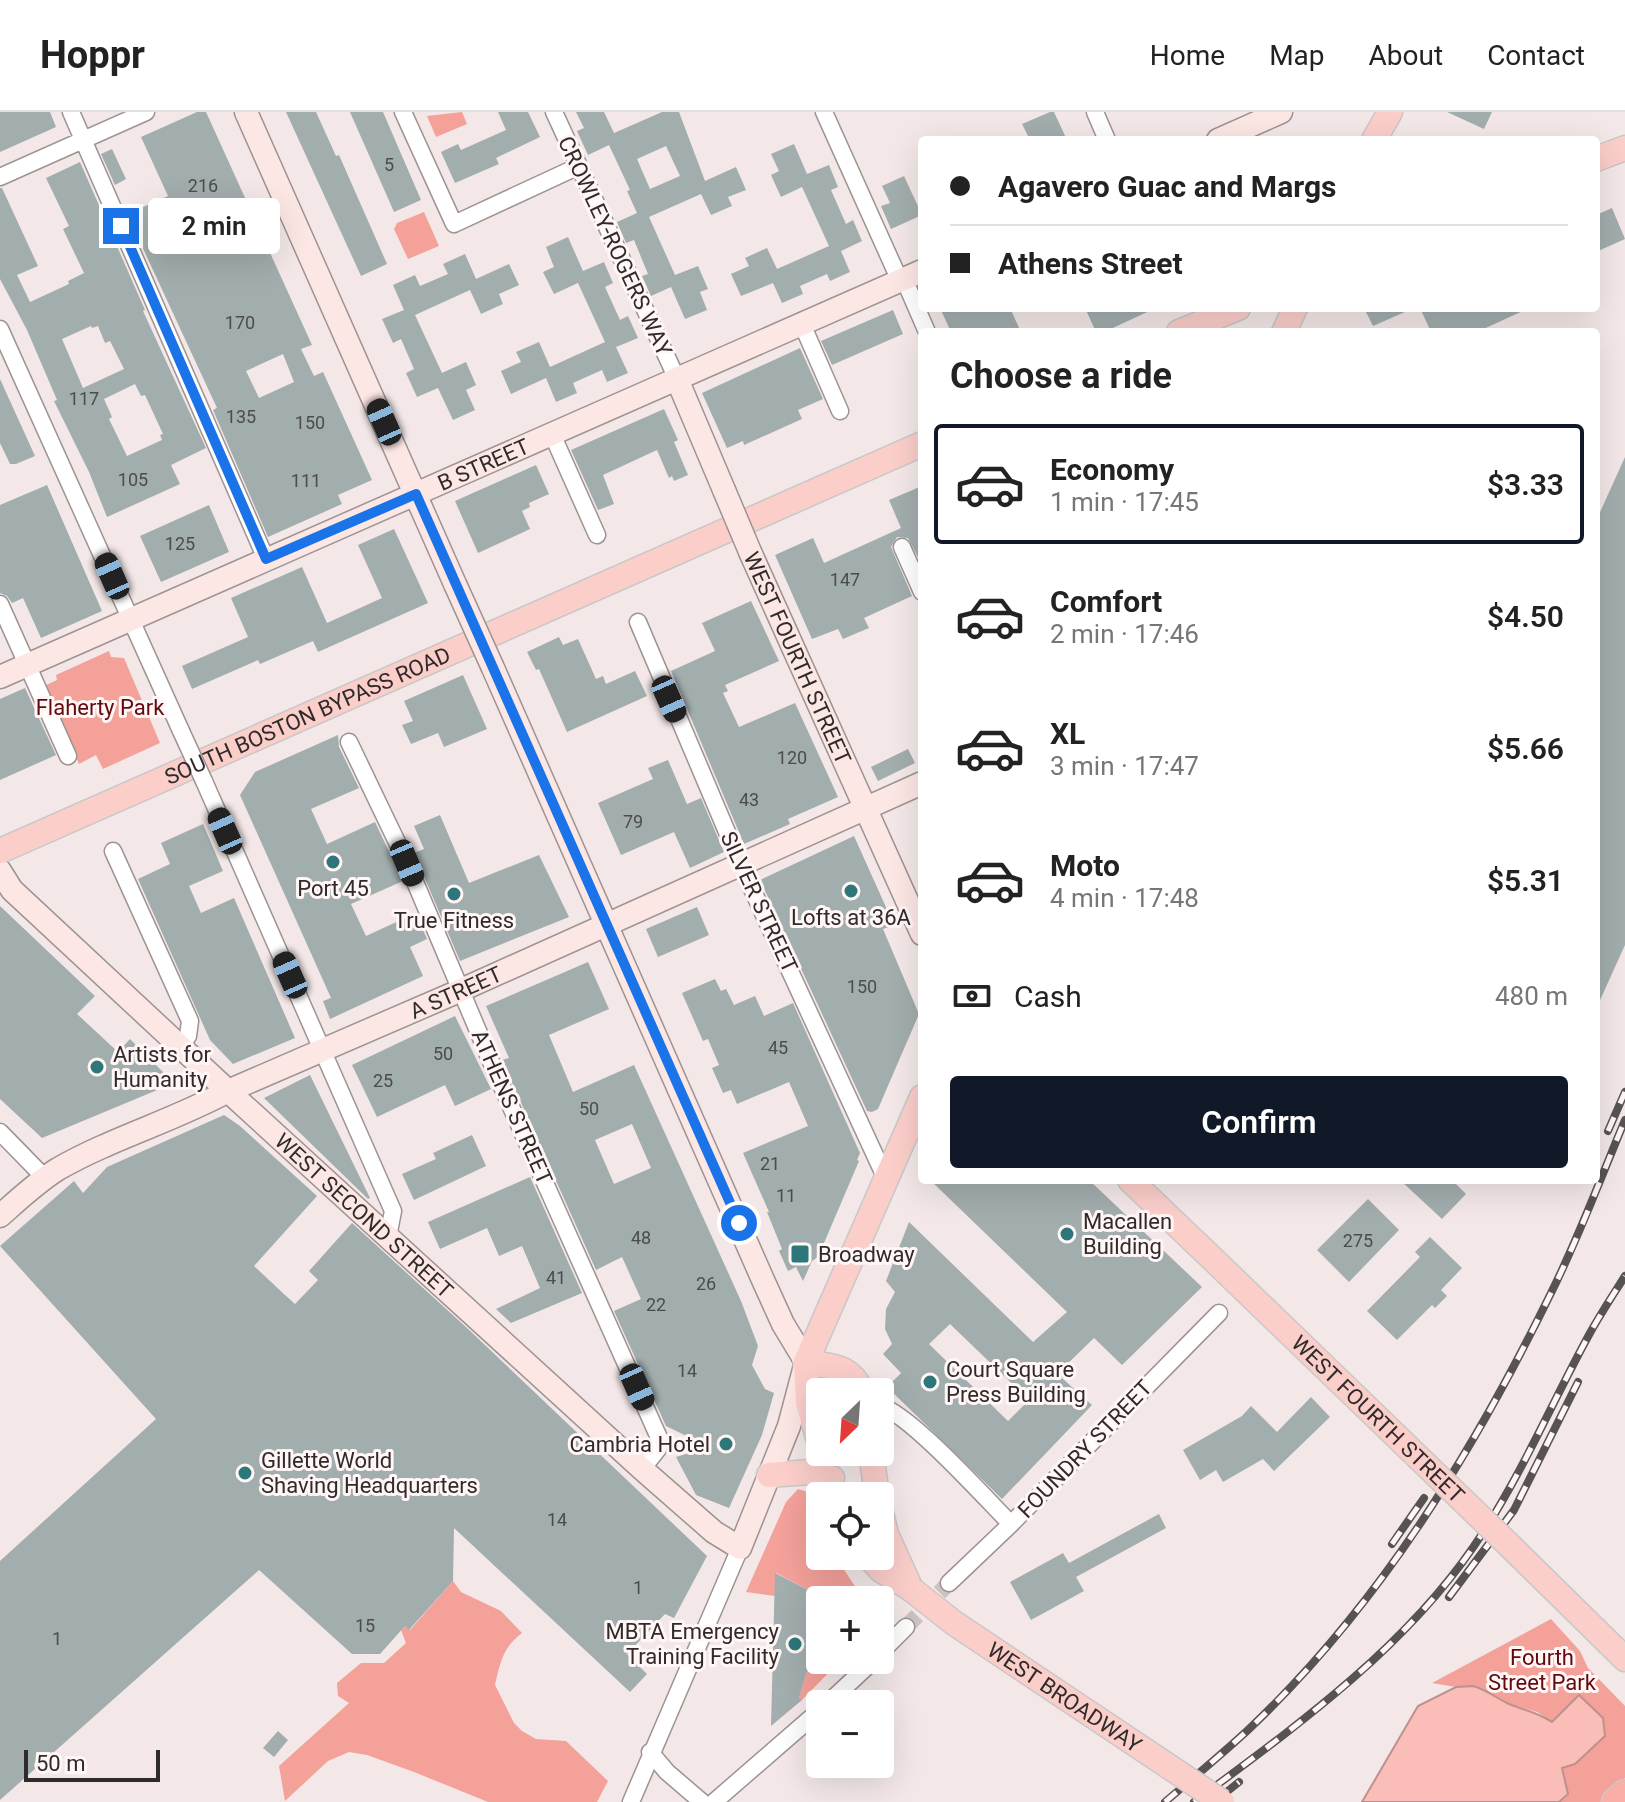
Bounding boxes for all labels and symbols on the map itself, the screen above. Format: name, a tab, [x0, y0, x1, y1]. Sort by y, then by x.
street label: CROWLEY-ROGERS WAY	[553, 132, 677, 361]
house number: 5	[384, 154, 394, 175]
house number: 216	[188, 175, 218, 196]
callout: 2 min	[149, 198, 281, 254]
route end	[103, 208, 139, 244]
house number: 170	[225, 312, 255, 333]
house number: 117	[69, 388, 99, 409]
car	[363, 395, 405, 449]
house number: 135	[226, 406, 256, 427]
house number: 150	[295, 412, 325, 433]
street label: B STREET	[434, 433, 533, 495]
house number: 105	[118, 469, 148, 490]
house number: 111	[291, 470, 321, 491]
house number: 125	[165, 533, 195, 554]
street label: WEST FOURTH STREET	[739, 548, 856, 768]
car	[91, 549, 133, 603]
house number: 147	[830, 569, 860, 590]
street label: SOUTH BOSTON BYPASS ROAD	[161, 641, 454, 789]
car	[648, 672, 690, 726]
park label: Flaherty Park	[36, 695, 165, 720]
house number: 120	[777, 747, 807, 768]
house number: 43	[739, 789, 759, 810]
car	[204, 804, 246, 858]
house number: 79	[623, 811, 643, 832]
street label: SILVER STREET	[715, 828, 803, 976]
car	[387, 836, 427, 890]
marker: Port 45	[324, 853, 342, 871]
place label: Port 45	[297, 876, 369, 901]
marker: Lofts at 36A	[842, 882, 860, 900]
marker: True Fitness	[445, 885, 463, 903]
place label: Lofts at 36A	[791, 905, 912, 930]
place label: True Fitness	[394, 908, 514, 933]
car	[269, 948, 311, 1002]
street label: A STREET	[406, 961, 505, 1023]
house number: 150	[847, 976, 877, 997]
street label: ATHENS STREET	[467, 1026, 557, 1188]
house number: 45	[768, 1037, 788, 1058]
place label: Artists for Humanity	[113, 1042, 211, 1092]
house number: 50	[433, 1043, 453, 1064]
marker: Artists for Humanity	[88, 1058, 106, 1076]
house number: 25	[373, 1070, 393, 1091]
house number: 50	[579, 1098, 599, 1119]
street label: WEST SECOND STREET	[270, 1128, 458, 1303]
house number: 21	[760, 1153, 780, 1174]
house number: 11	[776, 1185, 796, 1206]
route start	[721, 1205, 757, 1241]
place label: Macallen Building	[1083, 1209, 1172, 1259]
marker: Macallen Building	[1058, 1225, 1076, 1243]
house number: 48	[631, 1227, 651, 1248]
house number: 275	[1343, 1230, 1373, 1251]
place label: Broadway	[818, 1242, 915, 1267]
marker: Broadway	[789, 1243, 811, 1265]
house number: 41	[546, 1267, 566, 1288]
house number: 26	[696, 1273, 716, 1294]
house number: 22	[646, 1294, 666, 1315]
street label: WEST FOURTH STREET	[1287, 1330, 1470, 1508]
place label: Court Square Press Building	[946, 1357, 1086, 1407]
car	[616, 1360, 658, 1414]
house number: 14	[677, 1360, 697, 1381]
marker: Court Square Press Building	[921, 1373, 939, 1391]
street label: FOUNDRY STREET	[1013, 1375, 1157, 1523]
north arrow	[806, 1378, 894, 1466]
place label: Cambria Hotel	[569, 1432, 710, 1457]
marker: Cambria Hotel	[717, 1435, 735, 1453]
place label: Gillette World Shaving Headquarters	[261, 1448, 478, 1498]
marker: Gillette World Shaving Headquarters	[236, 1464, 254, 1482]
house number: 14	[547, 1509, 567, 1530]
house number: 1	[633, 1577, 643, 1598]
house number: 15	[355, 1615, 375, 1636]
place label: MBTA Emergency Training Facility	[605, 1619, 780, 1669]
house number: 1	[52, 1628, 62, 1649]
marker: MBTA Emergency Training Facility	[786, 1635, 804, 1653]
street label: WEST BROADWAY	[983, 1637, 1147, 1758]
park label: Fourth Street Park	[1488, 1645, 1597, 1695]
scale bar	[24, 1746, 160, 1782]

